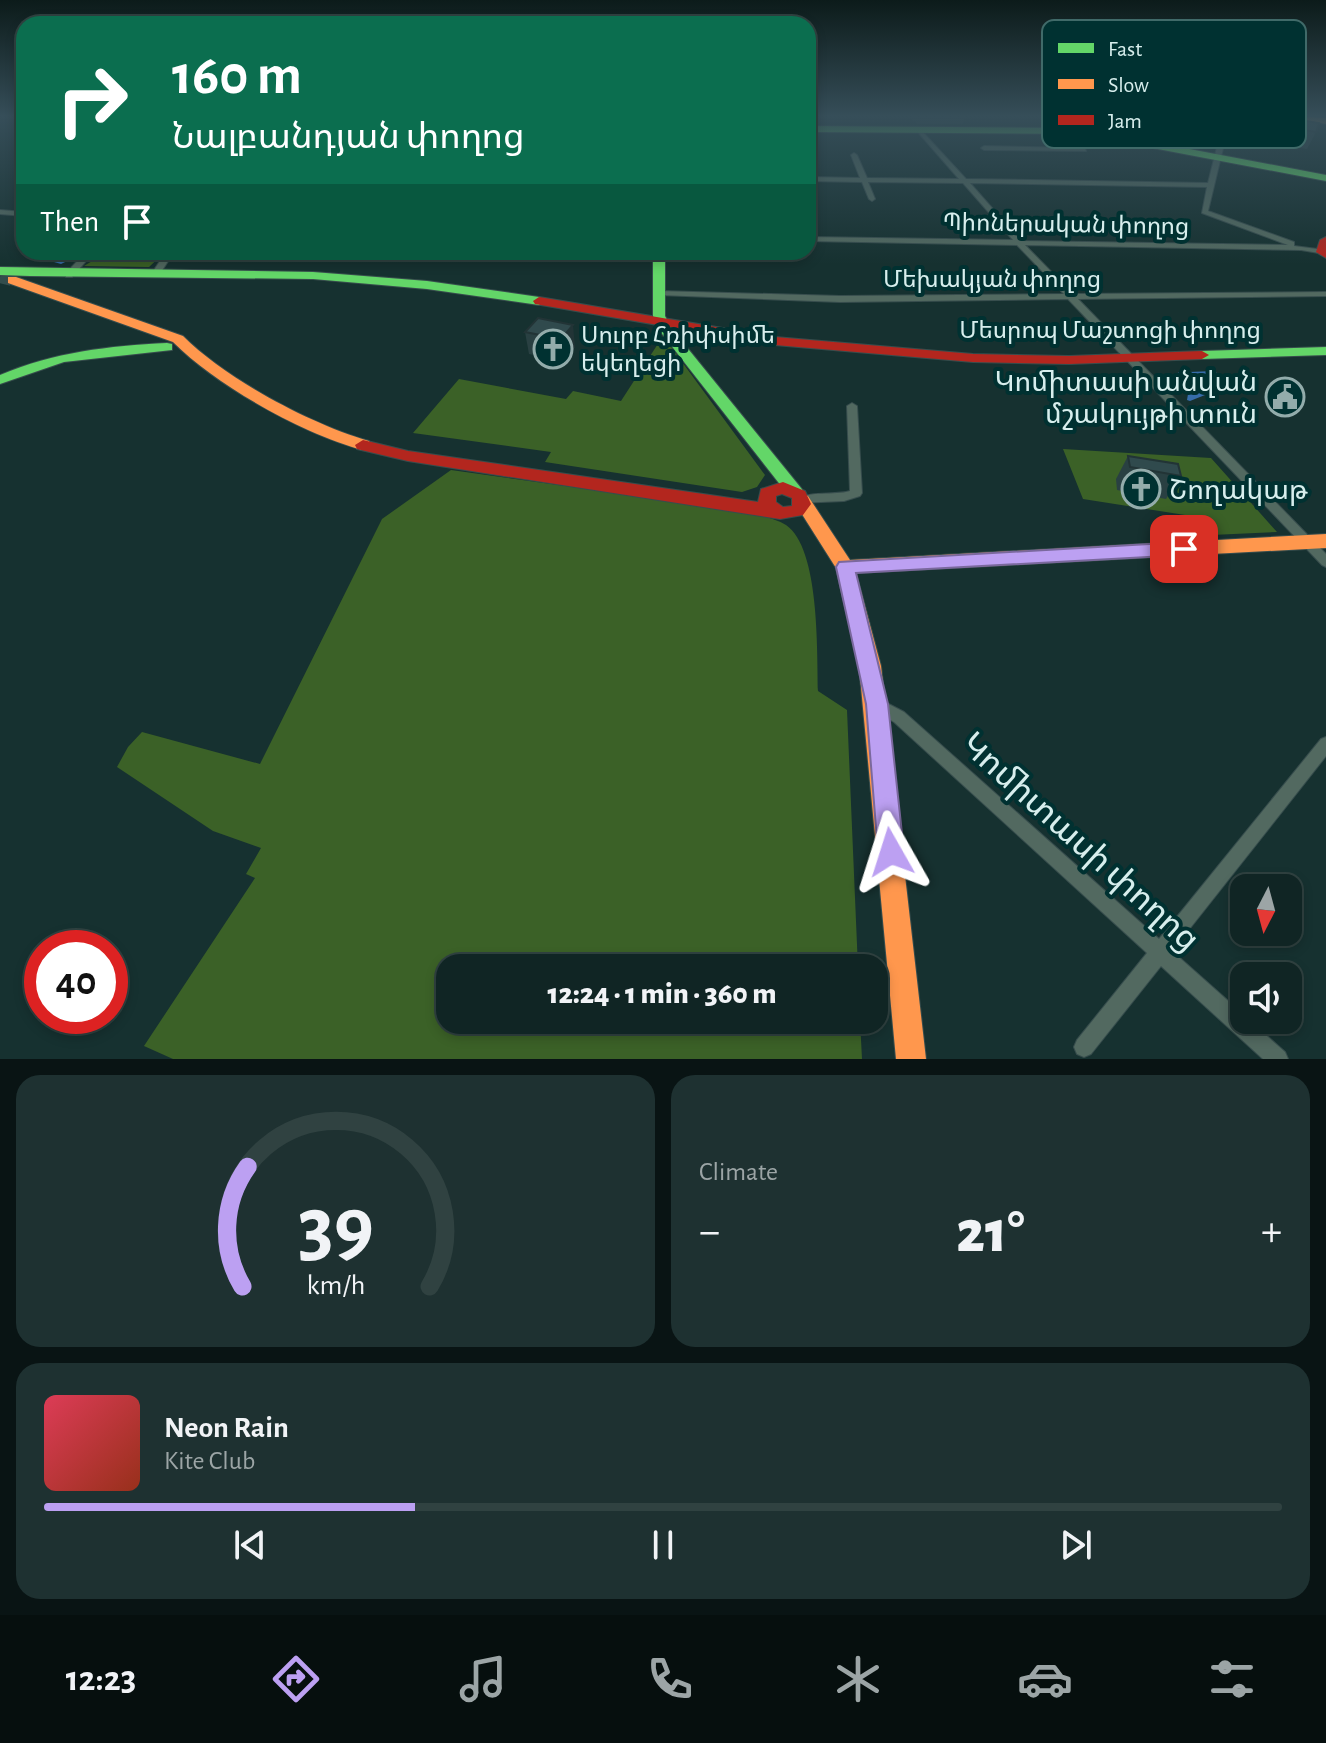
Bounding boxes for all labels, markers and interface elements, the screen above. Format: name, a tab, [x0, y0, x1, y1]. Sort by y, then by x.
legend	[1042, 20, 1306, 148]
text: Fast	[1108, 38, 1142, 60]
icon: right	[40, 48, 144, 152]
text: 160 m	[172, 48, 302, 104]
text: Slow	[1108, 74, 1149, 96]
text: Jam	[1108, 110, 1142, 132]
text: Նալբանդյան փողոց	[172, 119, 525, 155]
icon: arrive	[115, 200, 159, 244]
text: Then	[40, 207, 99, 237]
street label: Պիոներական փողոց	[942, 211, 1190, 240]
street label: Մեխակյան փողոց	[883, 268, 1101, 293]
street label: Մեսրոպ Մաշտոցի փողոց	[959, 319, 1261, 344]
place label: Սուրբ Հռիփսիմե եկեղեցի	[581, 324, 775, 377]
church icon: Սուրբ Հռիփսիմե եկեղեցի	[532, 328, 574, 370]
place label: Կոմիտասի անվան մշակույթի տուն	[995, 369, 1257, 430]
public building icon: Կոմիտասի անվան մշակույթի տուն	[1264, 376, 1306, 418]
church icon: Շողակաթ	[1120, 468, 1162, 510]
place label: Շողակաթ	[1169, 477, 1308, 506]
pin	[1150, 515, 1218, 583]
icon: arrive	[1162, 527, 1206, 571]
street label: Կոմիտասի փողոց	[954, 727, 1205, 959]
position arrow	[849, 810, 933, 894]
north arrow	[1230, 874, 1302, 946]
map controls	[1230, 874, 1302, 1034]
speed limit sign: 40	[24, 930, 128, 1034]
button: sound	[1230, 962, 1302, 1034]
text: 12:24 · 1 min · 360 m	[547, 979, 777, 1009]
text: Climate	[699, 1159, 778, 1185]
text: 39	[297, 1186, 374, 1270]
text: 21°	[956, 1203, 1025, 1263]
text: −	[699, 1210, 720, 1254]
text: +	[1261, 1210, 1282, 1254]
text: km/h	[306, 1271, 365, 1300]
text: Neon Rain	[164, 1413, 289, 1443]
text: Kite Club	[164, 1448, 255, 1474]
icon: previous	[228, 1523, 272, 1567]
icon: pause	[641, 1523, 685, 1567]
icon: next	[1054, 1523, 1098, 1567]
icon: directions	[268, 1651, 324, 1707]
icon: music	[455, 1651, 511, 1707]
icon: phone	[642, 1651, 698, 1707]
icon: climate	[830, 1651, 886, 1707]
icon: car	[1017, 1651, 1073, 1707]
icon: filters	[1204, 1651, 1260, 1707]
text: 12:23	[66, 1661, 136, 1697]

